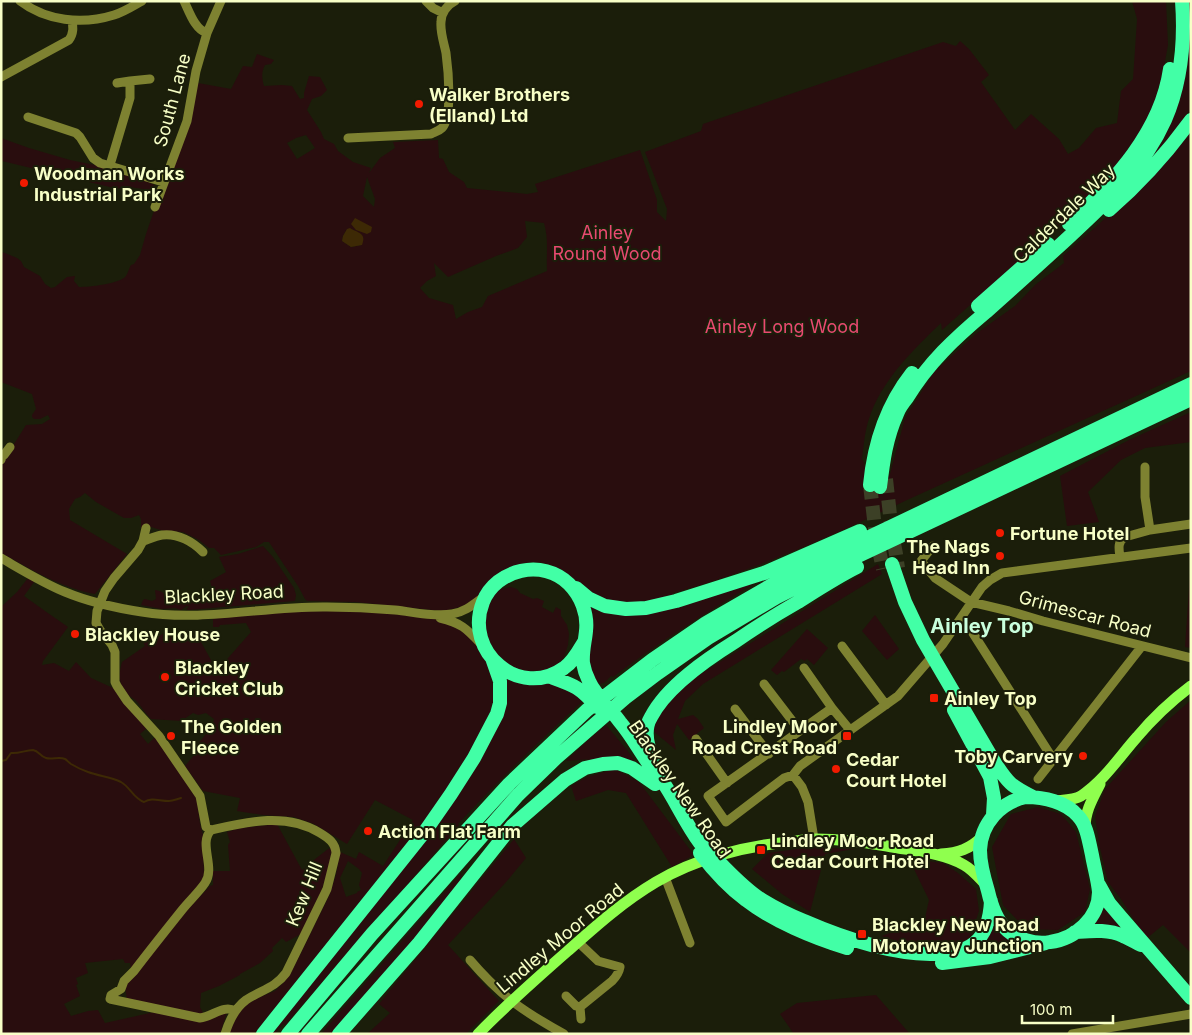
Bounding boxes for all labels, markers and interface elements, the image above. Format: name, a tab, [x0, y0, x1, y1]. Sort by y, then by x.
street label: South Lane	[149, 51, 195, 149]
place label: Walker Brothers (Elland) Ltd	[429, 84, 570, 126]
marker: Walker Brothers (Elland) Ltd	[413, 98, 425, 110]
street label: Calderdale Way	[1009, 159, 1119, 267]
place label: Woodman Works Industrial Park	[34, 163, 185, 205]
marker: Woodman Works Industrial Park	[18, 177, 30, 189]
park label: Ainley Round Wood	[553, 222, 661, 264]
park label: Ainley Long Wood	[705, 316, 859, 337]
place label: Fortune Hotel	[1010, 523, 1129, 544]
marker: Fortune Hotel	[994, 527, 1006, 539]
place label: The Nags Head Inn	[906, 536, 990, 578]
marker: The Nags Head Inn	[994, 550, 1006, 562]
street label: Blackley Road	[164, 580, 284, 608]
street label: Grimescar Road	[1016, 586, 1154, 642]
district label: Ainley Top	[930, 614, 1034, 638]
place label: Blackley House	[85, 624, 220, 645]
marker: Blackley House	[69, 628, 81, 640]
place label: Blackley Cricket Club	[175, 657, 284, 699]
marker: Blackley Cricket Club	[159, 671, 171, 683]
place label: Ainley Top	[944, 688, 1037, 709]
marker: Ainley Top	[928, 692, 940, 704]
place label: The Golden Fleece	[181, 716, 282, 758]
street label: Blackley New Road	[625, 716, 735, 862]
place label: Lindley Moor Road Crest Road	[692, 716, 837, 758]
marker: The Golden Fleece	[165, 730, 177, 742]
marker: Lindley Moor Road Crest Road	[841, 730, 853, 742]
place label: Toby Carvery	[954, 746, 1073, 767]
place label: Cedar Court Hotel	[846, 749, 947, 791]
marker: Toby Carvery	[1077, 750, 1089, 762]
marker: Cedar Court Hotel	[830, 763, 842, 775]
place label: Action Flat Farm	[378, 821, 521, 842]
marker: Action Flat Farm	[362, 825, 374, 837]
place label: Lindley Moor Road Cedar Court Hotel	[771, 830, 934, 872]
marker: Lindley Moor Road Cedar Court Hotel	[755, 844, 767, 856]
street label: Kew Hill	[282, 859, 326, 929]
street label: Lindley Moor Road	[492, 879, 628, 997]
place label: Blackley New Road Motorway Junction	[872, 914, 1042, 956]
marker: Blackley New Road Motorway Junction	[856, 928, 868, 940]
scale bar	[1022, 992, 1113, 1024]
text: 100 m	[1030, 1000, 1072, 1019]

